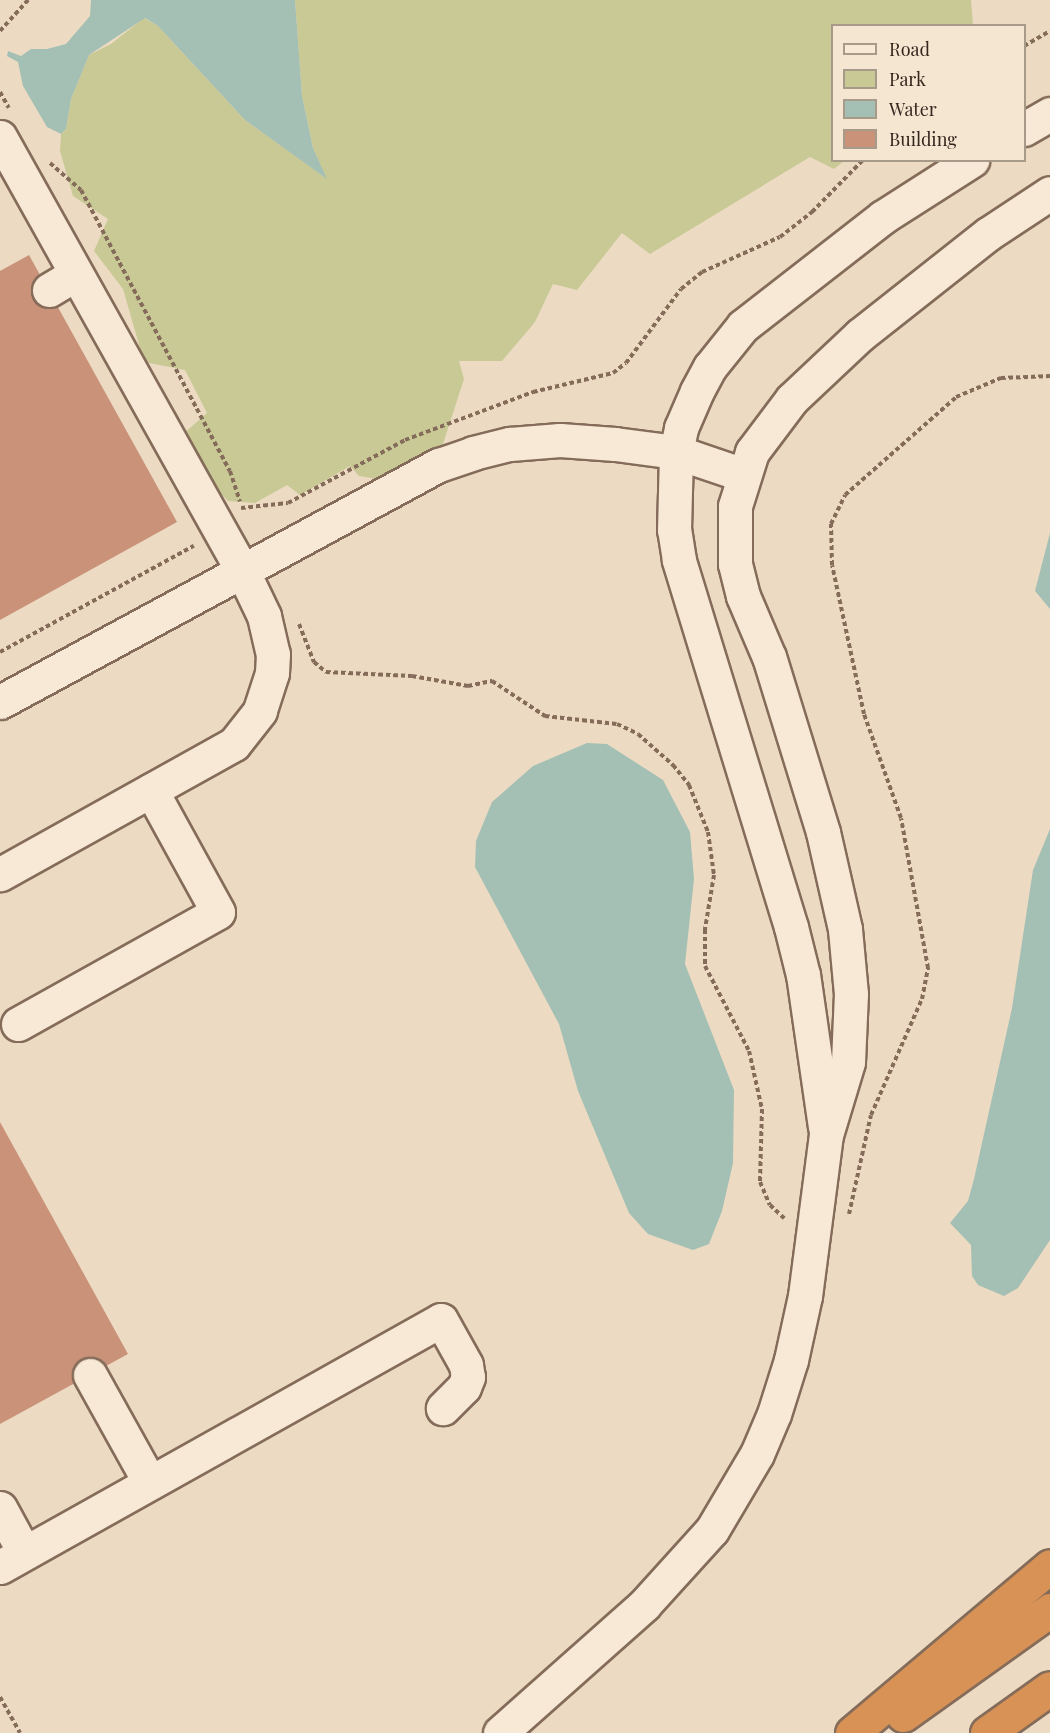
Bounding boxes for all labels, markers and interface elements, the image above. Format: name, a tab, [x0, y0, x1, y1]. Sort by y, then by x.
legend	[831, 24, 1026, 162]
text: Road	[889, 37, 930, 61]
text: Park	[889, 67, 926, 91]
text: Water	[889, 97, 937, 121]
text: Building	[889, 127, 957, 151]

